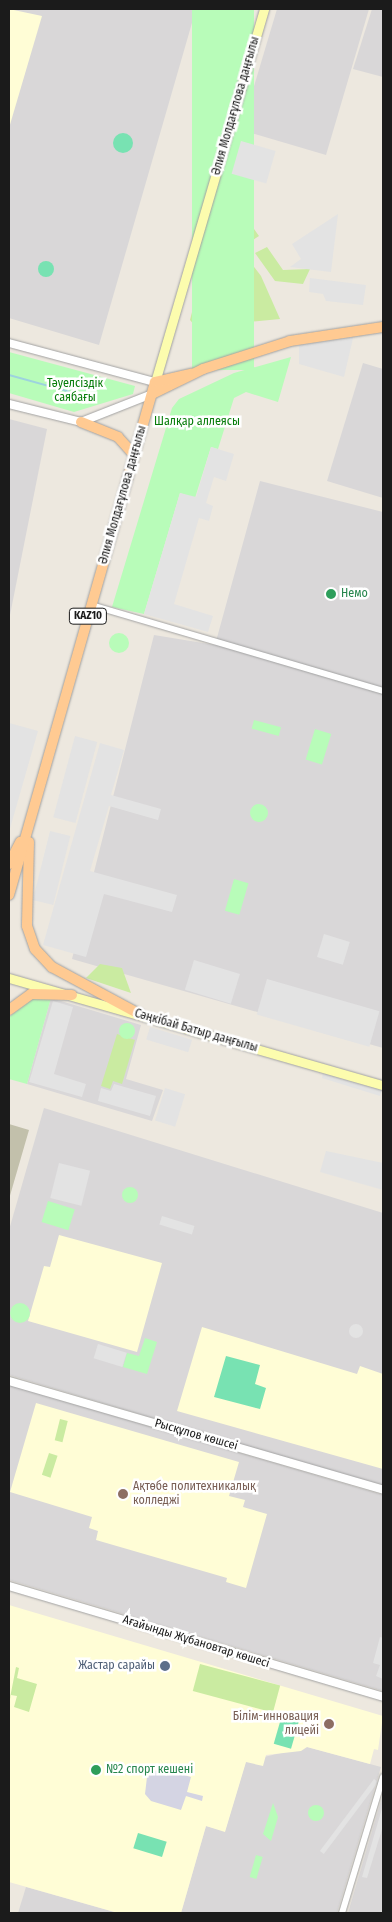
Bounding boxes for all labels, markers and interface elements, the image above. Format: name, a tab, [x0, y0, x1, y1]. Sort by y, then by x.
street label: Әлия Молдағұлова даңғылы	[209, 35, 263, 177]
park label: Тәуелсіздік саябағы	[47, 377, 103, 405]
park label: Шалқар аллеясы	[154, 415, 240, 429]
street label: Әлия Молдағұлова даңғылы	[96, 424, 150, 566]
place label: Немо	[341, 587, 368, 601]
marker: Немо	[325, 588, 337, 600]
road number: KAZ10	[68, 608, 108, 624]
street label: Сәңкібай Батыр даңғылы	[133, 1007, 259, 1055]
street label: Рысқұлов көшсеі	[153, 1416, 239, 1454]
place label: Ақтөбе политехникалық колледжі	[133, 1480, 256, 1508]
marker: Ақтөбе политехникалық колледжі	[117, 1488, 129, 1500]
street label: Ағайынды Жұбановтар көшесі	[121, 1613, 271, 1671]
place label: Жастар сарайы	[78, 1659, 155, 1673]
marker: Жастар сарайы	[159, 1660, 171, 1672]
place label: Білім-инновация лицейі	[233, 1710, 319, 1738]
marker: Білім-инновация лицейі	[323, 1718, 335, 1730]
place label: №2 спорт кешені	[106, 1763, 193, 1777]
marker: №2 спорт кешені	[90, 1764, 102, 1776]

